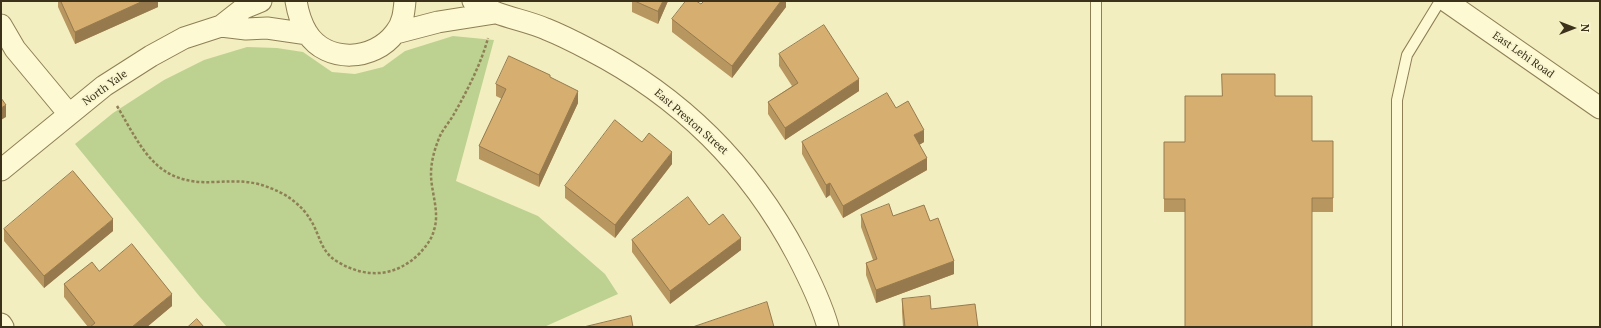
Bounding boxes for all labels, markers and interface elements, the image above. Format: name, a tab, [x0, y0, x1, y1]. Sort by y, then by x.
north arrow	[1553, 8, 1593, 48]
text: N	[1578, 24, 1592, 32]
street label: East Lehi Road	[1490, 29, 1556, 81]
street label: North Yale	[80, 67, 130, 109]
street label: East Preston Street	[651, 86, 731, 158]

